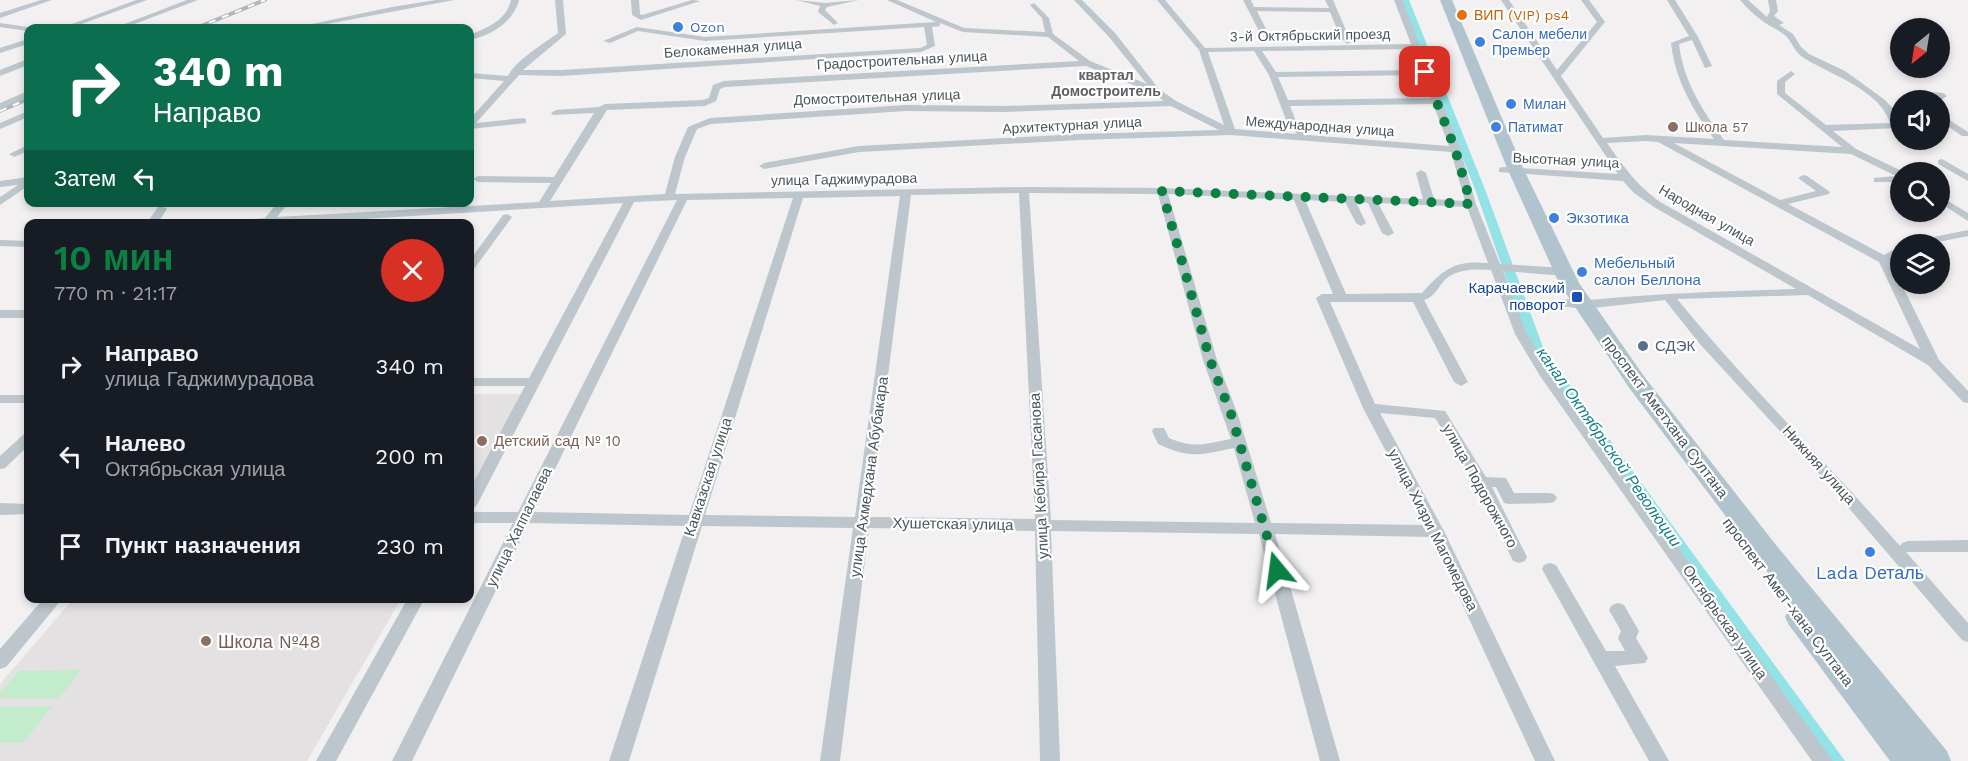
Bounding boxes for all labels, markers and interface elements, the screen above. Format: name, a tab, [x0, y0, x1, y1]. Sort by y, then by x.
place label: ВИП (VIP) ps4	[1474, 7, 1569, 23]
marker: ВИП (VIP) ps4	[1455, 8, 1469, 22]
north arrow	[1890, 18, 1950, 78]
map controls	[1890, 18, 1950, 294]
place label: Ozon	[690, 19, 725, 35]
marker: Ozon	[671, 20, 685, 34]
street label: 3-й Октябрьский проезд	[1230, 26, 1390, 44]
place label: Салон мебели Премьер	[1492, 26, 1587, 58]
street label: Белокаменная улица	[663, 35, 803, 61]
marker: Салон мебели Премьер	[1473, 35, 1487, 49]
pin	[1399, 46, 1450, 97]
text: 340 m	[153, 47, 284, 96]
icon: right	[54, 48, 132, 126]
street label: Градостроительная улица	[816, 48, 988, 72]
icon: arrive	[1408, 55, 1441, 88]
district label: квартал Домостроитель	[1051, 67, 1161, 99]
street label: Домостроительная улица	[793, 86, 961, 108]
button: sound	[1890, 90, 1950, 150]
place label: Милан	[1523, 96, 1566, 112]
text: Направо	[153, 97, 261, 129]
marker: Милан	[1504, 97, 1518, 111]
street label: Архитектурная улица	[1002, 113, 1142, 137]
street label: Международная улица	[1245, 113, 1395, 139]
place label: Патимат	[1508, 119, 1564, 135]
place label: Школа 57	[1685, 119, 1748, 135]
marker: Патимат	[1489, 120, 1503, 134]
marker: Школа 57	[1666, 120, 1680, 134]
street label: Высотная улица	[1512, 149, 1620, 171]
icon: left	[128, 162, 161, 195]
button: search	[1890, 162, 1950, 222]
text: Затем	[54, 166, 116, 191]
street label: улица Гаджимурадова	[771, 170, 918, 188]
street label: Народная улица	[1656, 181, 1758, 249]
place label: Экзотика	[1566, 209, 1629, 227]
marker: Экзотика	[1547, 211, 1561, 225]
button: layers	[1890, 234, 1950, 294]
text: 10 мин	[54, 237, 173, 279]
button: close	[381, 239, 444, 302]
place label: Мебельный салон Беллона	[1594, 254, 1701, 289]
marker: Мебельный салон Беллона	[1575, 265, 1589, 279]
place label: Карачаевский поворот	[1468, 279, 1565, 314]
text: 770 m · 21:17	[54, 281, 177, 305]
marker: Карачаевский поворот	[1570, 290, 1584, 304]
street label: проспект Аметхана Султана	[1598, 332, 1732, 502]
place label: СДЭК	[1655, 337, 1695, 355]
marker: СДЭК	[1636, 339, 1650, 353]
text: Направо	[105, 341, 199, 366]
water label: канал Октябрьской Революции	[1533, 344, 1685, 551]
icon: right	[54, 350, 87, 383]
text: 340 m	[376, 354, 444, 379]
text: улица Гаджимурадова	[105, 367, 314, 391]
street label: улица Ахмедхана Абубакара	[846, 375, 892, 579]
street label: улица Кебира Гасанова	[1026, 392, 1052, 559]
street label: Кавказская улица	[680, 415, 736, 539]
street label: улица Подорожного	[1438, 421, 1522, 551]
street label: Нижняя улица	[1779, 422, 1860, 509]
text: Налево	[105, 431, 186, 456]
place label: Детский сад № 10	[494, 432, 621, 450]
marker: Детский сад № 10	[475, 434, 489, 448]
icon: left	[54, 440, 87, 473]
text: 200 m	[375, 444, 444, 469]
street label: улица Хизри Магомедова	[1384, 446, 1482, 615]
text: Октябрьская улица	[105, 457, 285, 481]
street label: улица Хаппалаева	[482, 464, 556, 590]
street label: Хушетская улица	[892, 514, 1014, 534]
street label: проспект Амет-хана Султана	[1719, 514, 1858, 690]
icon: arrive	[54, 530, 87, 563]
text: Пункт назначения	[105, 533, 301, 558]
text: 230 m	[376, 534, 444, 559]
position arrow	[1245, 538, 1309, 602]
marker: Lada Dеталь	[1863, 545, 1877, 559]
street label: Октябрьская улица	[1679, 561, 1772, 683]
place label: Lada Dеталь	[1816, 562, 1924, 583]
place label: Школа №48	[218, 631, 321, 652]
marker: Школа №48	[199, 634, 213, 648]

